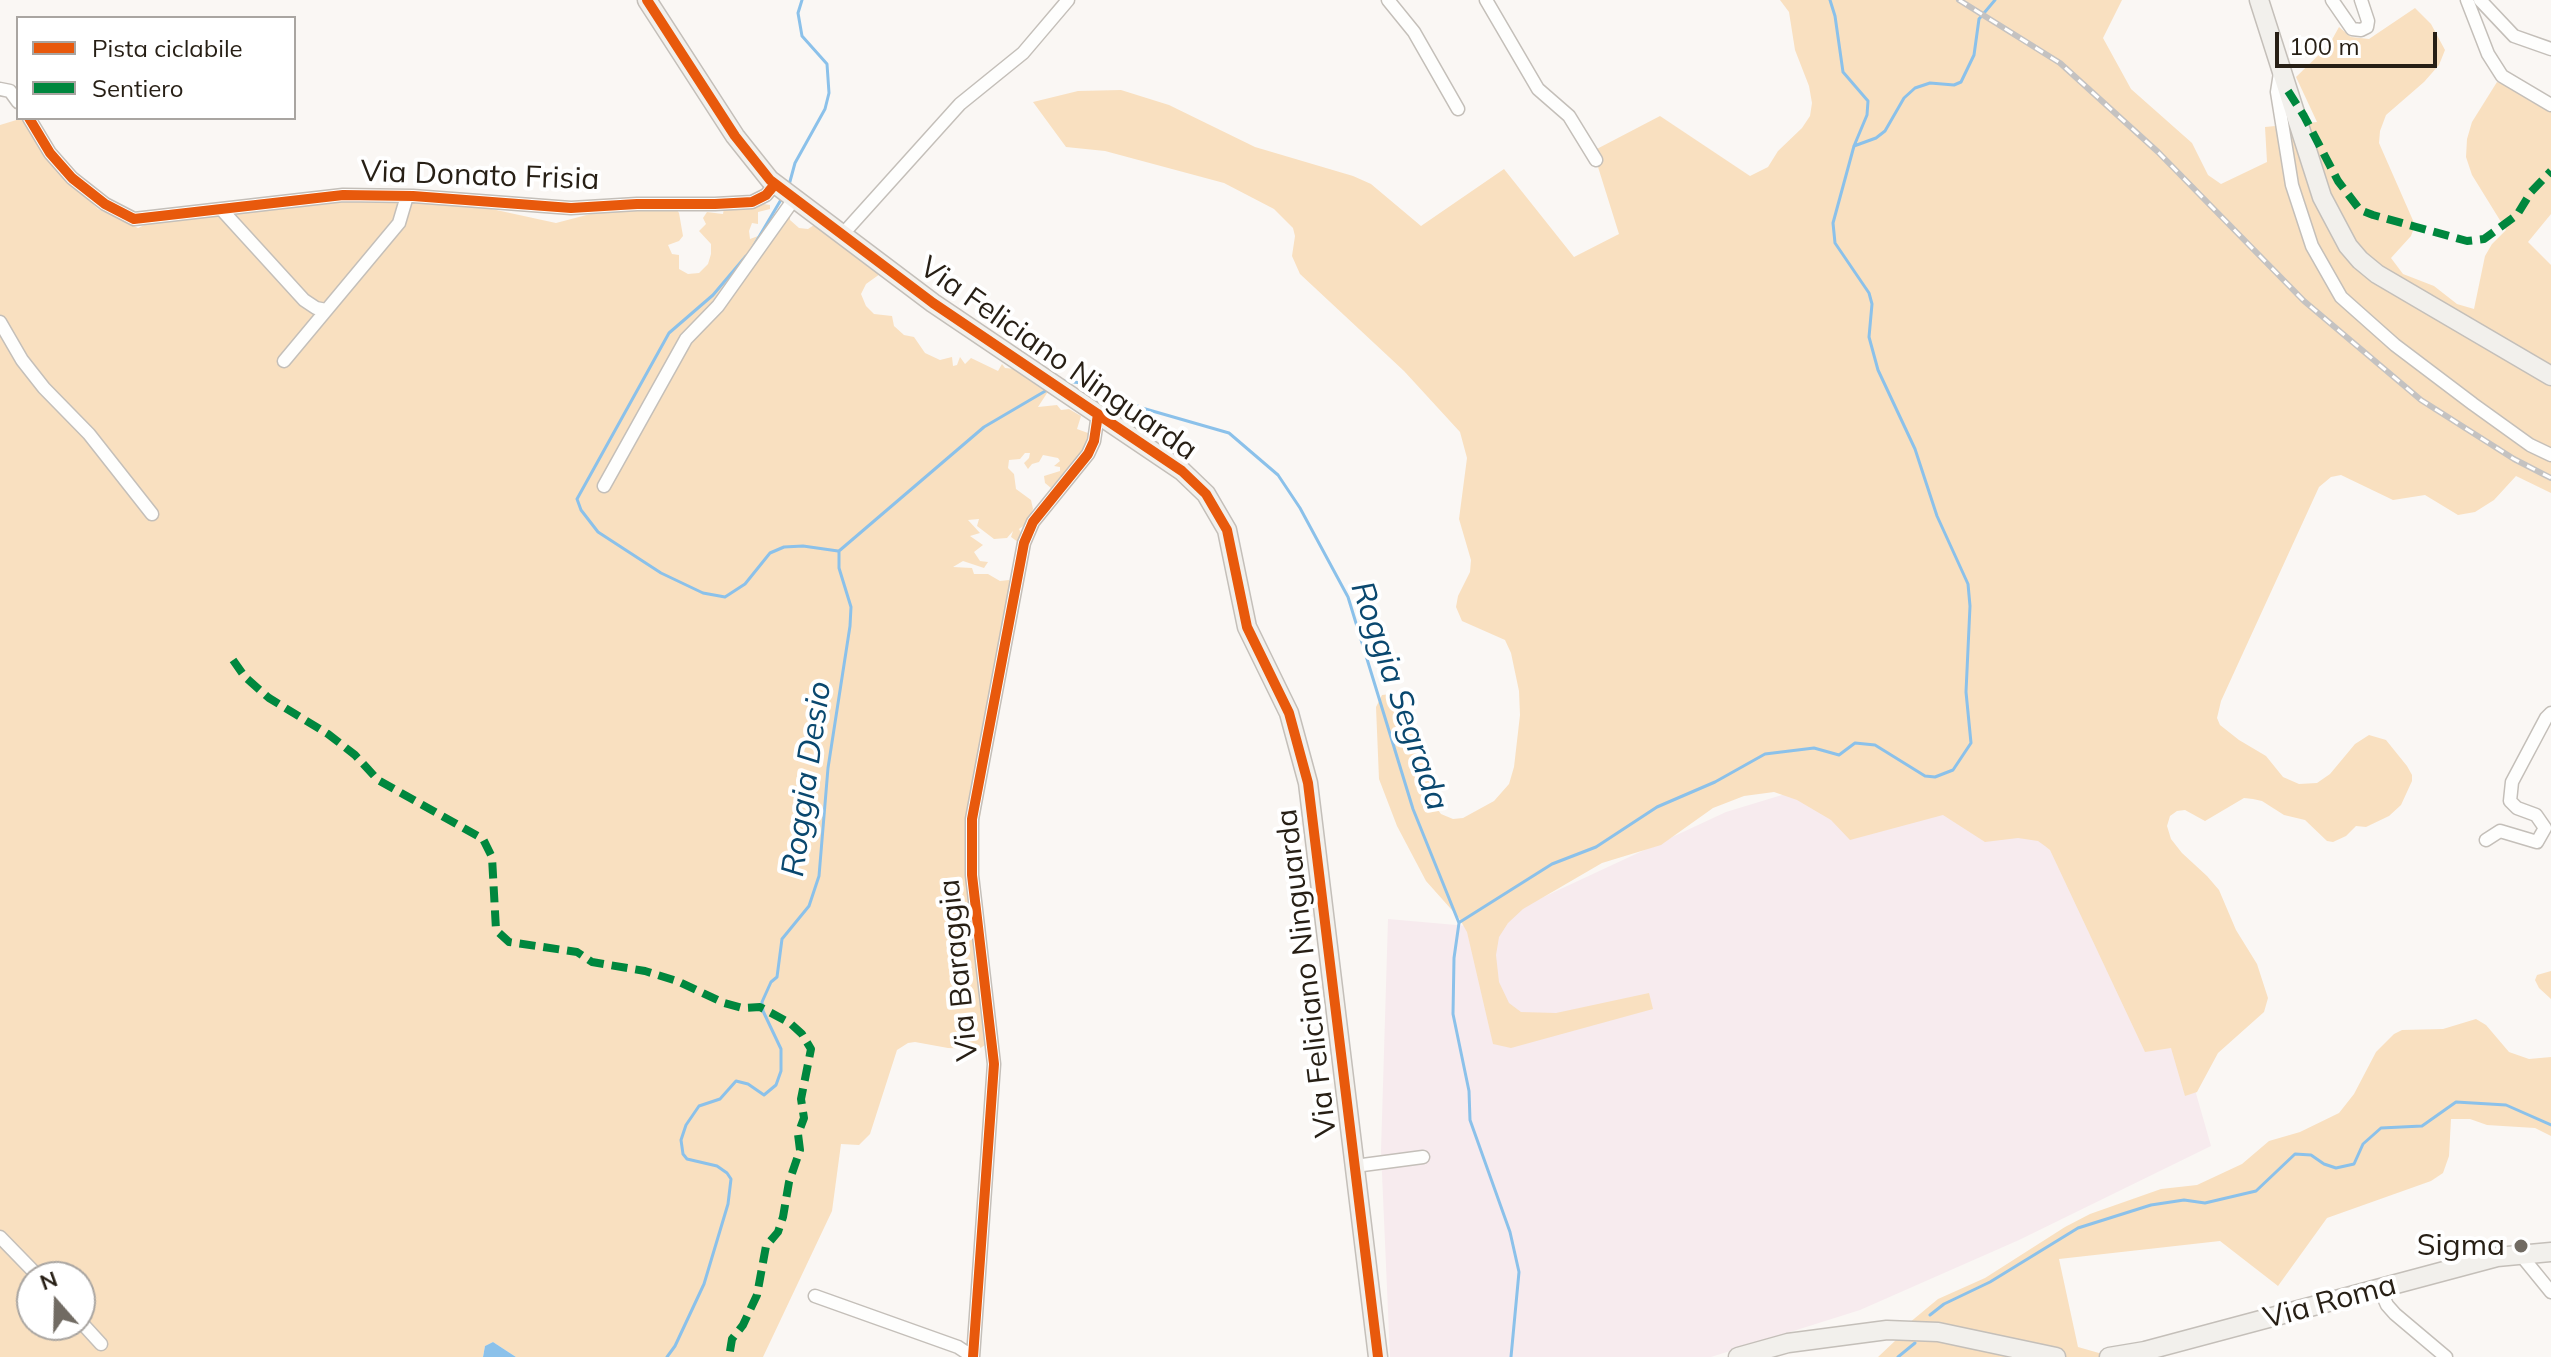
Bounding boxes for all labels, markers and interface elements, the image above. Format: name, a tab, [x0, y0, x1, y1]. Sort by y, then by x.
legend	[16, 16, 296, 120]
scale bar	[2279, 16, 2441, 66]
text: 100 m	[2289, 31, 2360, 61]
text: Pista ciclabile	[92, 33, 243, 63]
text: Sentiero	[92, 73, 184, 103]
street label: Via Donato Frisia	[360, 154, 600, 198]
street label: Via Feliciano Ninguarda	[912, 249, 1204, 469]
water label: Roggia Segrada	[1342, 577, 1456, 815]
water label: Roggia Desio	[774, 679, 840, 879]
street label: Via Feliciano Ninguarda	[1269, 807, 1345, 1139]
street label: Via Baraggia	[932, 877, 986, 1063]
place label: Sigma	[2417, 1228, 2505, 1264]
marker: Sigma	[2512, 1237, 2530, 1255]
north arrow	[16, 1261, 96, 1341]
text: N	[36, 1264, 61, 1296]
street label: Via Roma	[2260, 1267, 2400, 1337]

